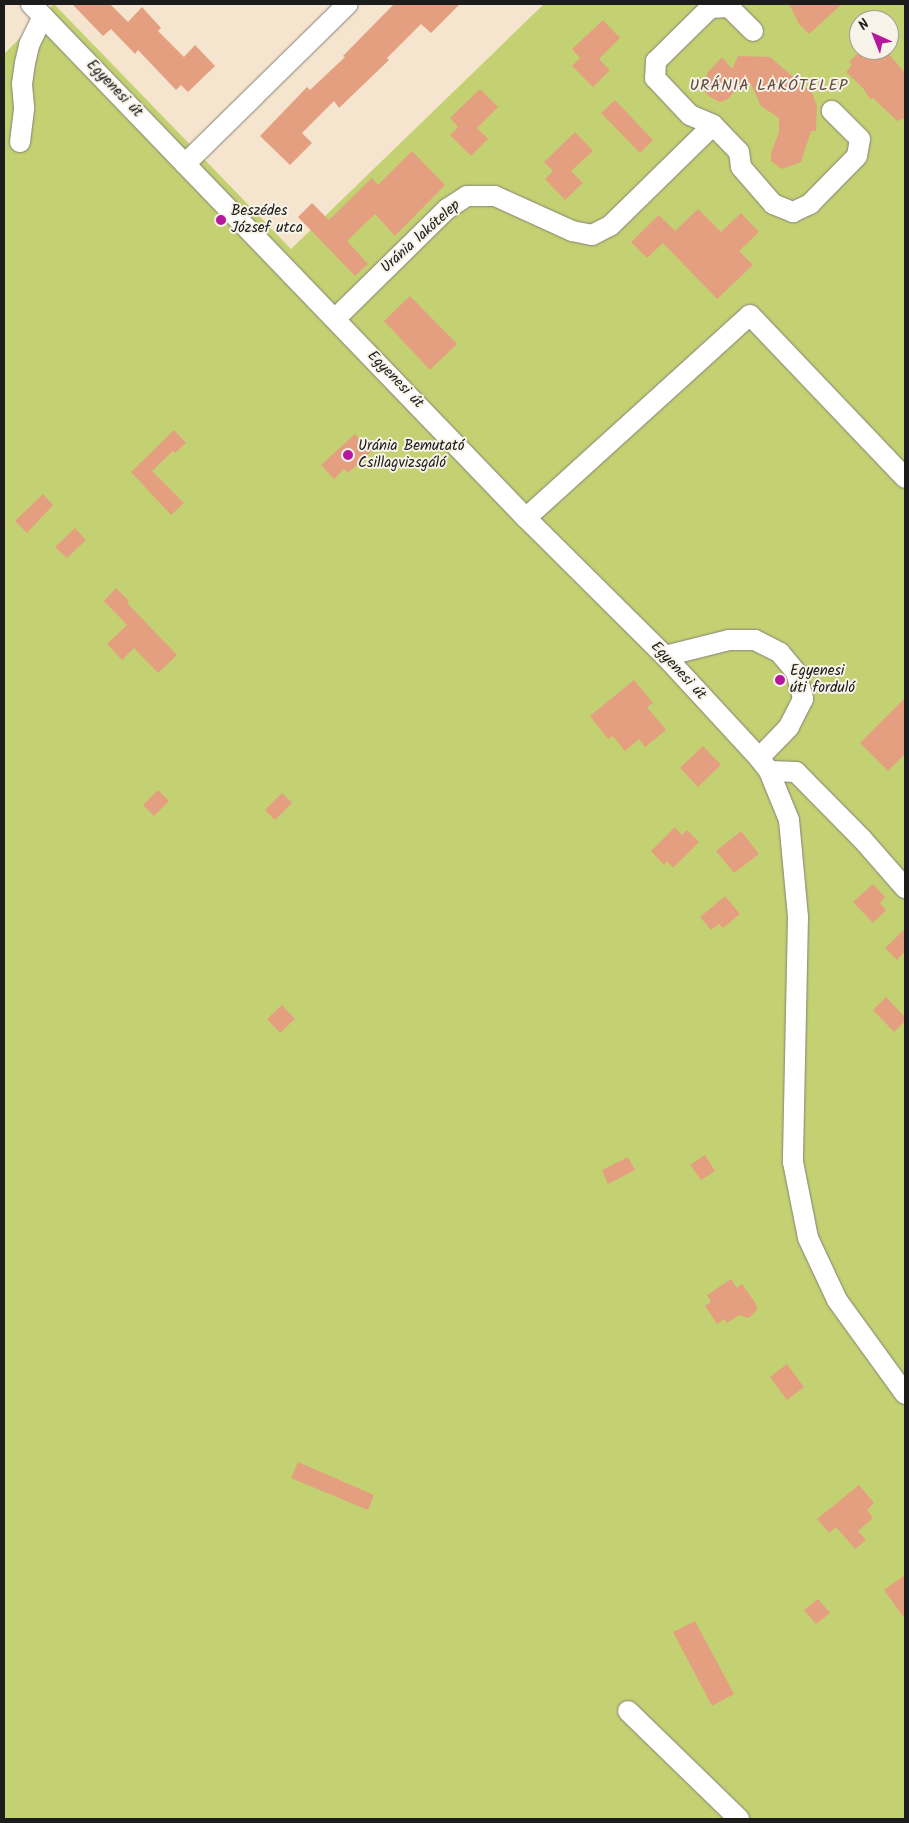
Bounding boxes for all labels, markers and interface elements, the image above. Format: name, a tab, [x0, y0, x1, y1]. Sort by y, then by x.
north arrow	[849, 10, 899, 60]
text: N	[853, 14, 875, 36]
street label: Egyenesi út	[82, 56, 146, 122]
district label: URÁNIA LAKÓTELEP	[687, 76, 851, 96]
street label: Uránia lakótelep	[378, 197, 464, 277]
place label: Beszédes József utca	[231, 202, 303, 237]
marker: Beszédes József utca	[215, 214, 227, 226]
street label: Egyenesi út	[363, 347, 427, 413]
place label: Uránia Bemutató Csillagvizsgáló	[358, 437, 465, 472]
marker: Uránia Bemutató Csillagvizsgáló	[342, 449, 354, 461]
street label: Egyenesi út	[646, 638, 710, 704]
place label: Egyenesi úti forduló	[790, 662, 855, 697]
marker: Egyenesi úti forduló	[774, 674, 786, 686]

